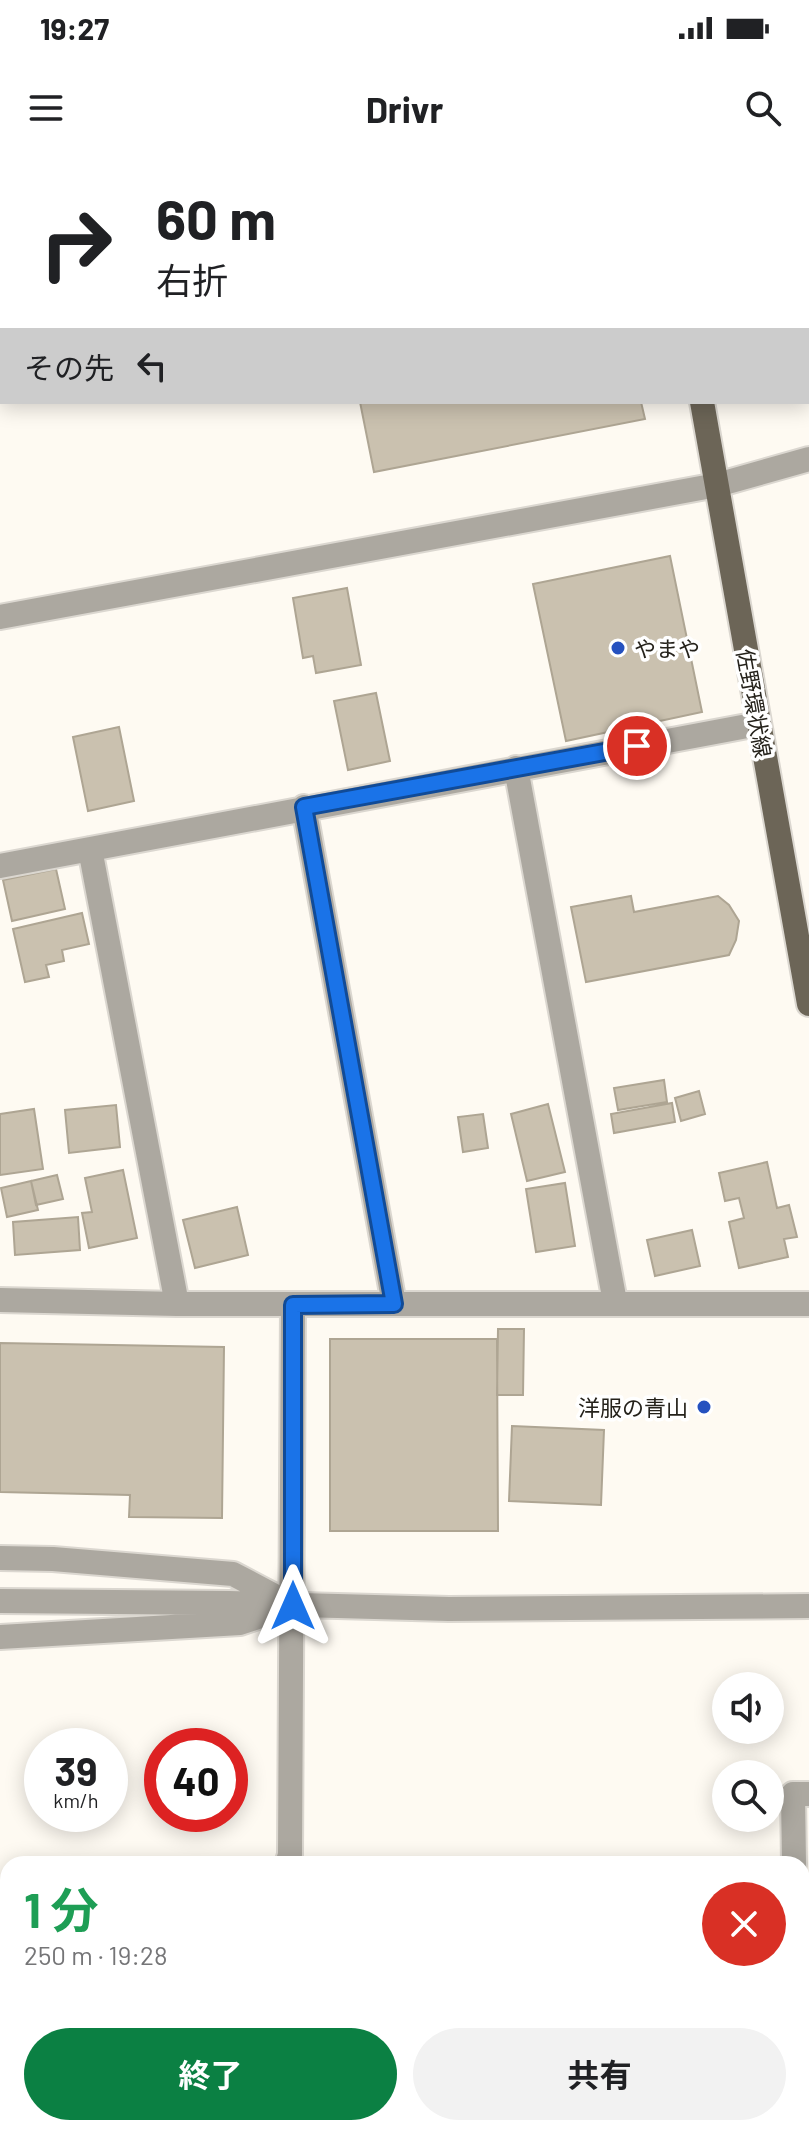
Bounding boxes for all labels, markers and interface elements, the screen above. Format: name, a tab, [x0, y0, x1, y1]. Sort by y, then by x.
text: 19:27	[40, 10, 109, 46]
icon: menu	[24, 86, 68, 130]
icon: search	[741, 86, 785, 130]
text: Drivr	[366, 87, 443, 130]
text: 60 m	[156, 184, 276, 251]
icon: right	[24, 192, 128, 296]
text: 右折	[156, 258, 228, 301]
icon: left	[130, 344, 174, 388]
text: その先	[24, 349, 114, 385]
place label: やまや	[634, 635, 700, 661]
marker: やまや	[609, 639, 627, 657]
street label: 佐野環状線	[733, 647, 777, 759]
pin	[603, 712, 671, 780]
icon: arrive	[615, 724, 659, 768]
place label: 洋服の青山	[578, 1394, 688, 1420]
marker: 洋服の青山	[695, 1398, 713, 1416]
position arrow	[251, 1564, 335, 1648]
map controls	[712, 1672, 784, 1832]
button: sound	[712, 1672, 784, 1744]
speed limit sign: 40	[144, 1728, 248, 1832]
text: 39	[55, 1746, 97, 1794]
button: search	[712, 1760, 784, 1832]
text: km/h	[53, 1788, 99, 1812]
text: 1 分	[24, 1880, 99, 1938]
button: close	[702, 1882, 786, 1966]
text: 250 m · 19:28	[24, 1939, 168, 1970]
button: 終了	[24, 2028, 397, 2120]
button: 共有	[413, 2028, 786, 2120]

